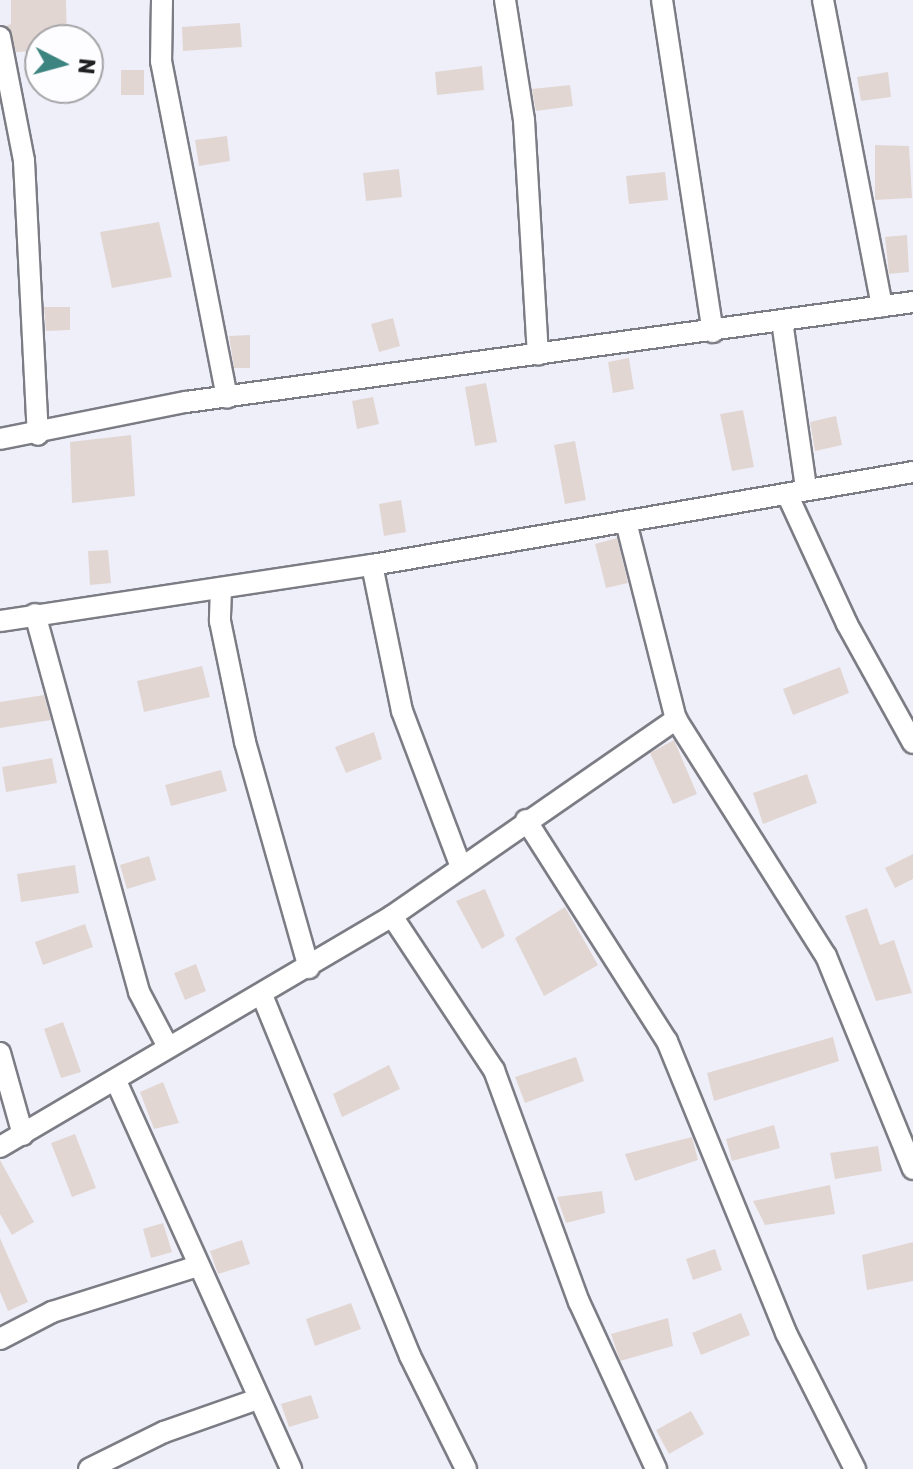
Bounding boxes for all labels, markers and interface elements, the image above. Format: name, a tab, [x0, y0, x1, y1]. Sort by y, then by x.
north arrow	[24, 24, 104, 104]
text: N	[72, 57, 101, 76]

